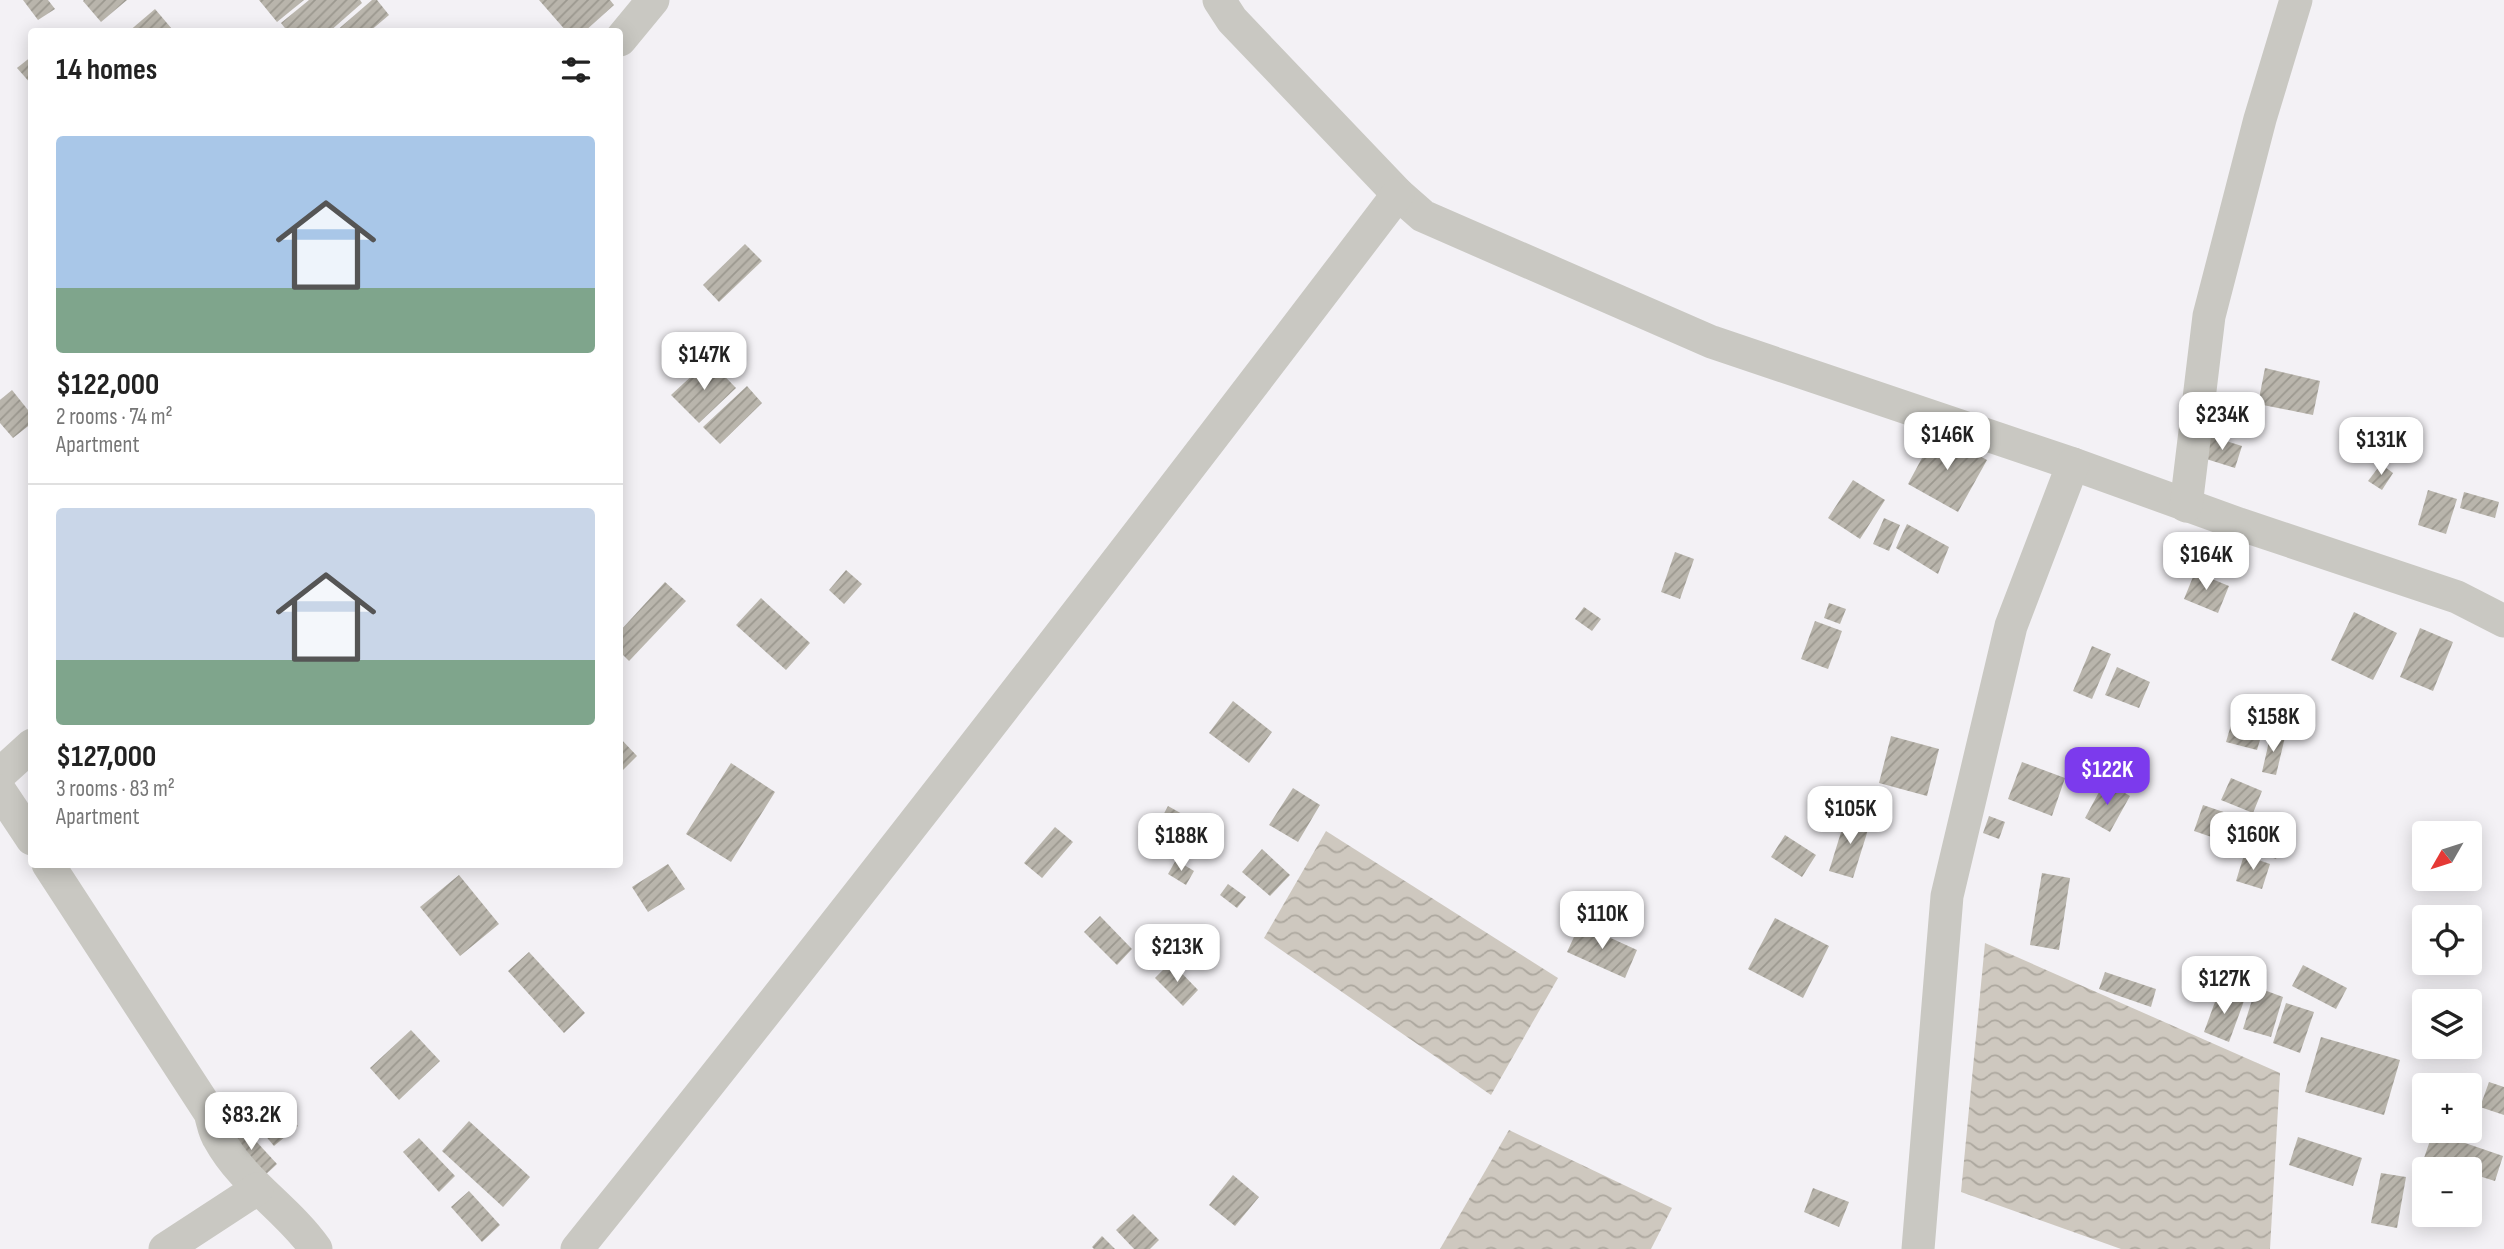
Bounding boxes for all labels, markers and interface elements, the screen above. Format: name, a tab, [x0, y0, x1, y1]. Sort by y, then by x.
icon: filters	[557, 51, 595, 89]
text: 14 homes	[56, 52, 157, 88]
icon: home	[263, 182, 389, 308]
pin: $147K	[655, 332, 753, 392]
text: $147K	[678, 341, 730, 369]
text: $122,000	[56, 367, 159, 403]
pin: $234K	[2173, 392, 2271, 452]
text: $234K	[2195, 401, 2249, 429]
text: 2 rooms · 74 m²	[56, 403, 173, 431]
pin: $146K	[1898, 412, 1996, 472]
pin: $131K	[2332, 418, 2430, 477]
text: $146K	[1920, 421, 1974, 449]
text: $131K	[2355, 426, 2407, 454]
text: Apartment	[56, 431, 140, 459]
pin: $164K	[2157, 532, 2255, 592]
text: $164K	[2179, 541, 2233, 569]
icon: home	[263, 554, 389, 680]
pin: $158K	[2224, 694, 2322, 754]
text: $158K	[2246, 703, 2300, 731]
text: $127,000	[56, 739, 156, 775]
pin: $122K	[2058, 748, 2156, 807]
text: $122K	[2081, 756, 2133, 784]
text: 3 rooms · 83 m²	[56, 775, 175, 803]
pin: $105K	[1801, 786, 1899, 846]
text: $105K	[1823, 795, 1877, 823]
text: Apartment	[56, 803, 140, 831]
pin: $160K	[2204, 812, 2302, 872]
pin: $188K	[1132, 814, 1230, 873]
text: $160K	[2226, 821, 2280, 849]
north arrow	[2412, 821, 2482, 891]
map controls	[2412, 821, 2482, 1227]
text: $188K	[1154, 822, 1208, 850]
pin: $110K	[1553, 892, 1651, 951]
text: $110K	[1576, 900, 1628, 928]
button: locate	[2412, 905, 2482, 975]
pin: $213K	[1128, 925, 1226, 984]
text: $213K	[1151, 933, 1203, 961]
pin: $127K	[2175, 956, 2273, 1016]
text: $127K	[2198, 965, 2250, 993]
button: layers	[2412, 989, 2482, 1059]
button: +	[2412, 1073, 2482, 1143]
pin: $83.2K	[194, 1092, 308, 1152]
text: $83.2K	[221, 1101, 281, 1129]
button: −	[2412, 1157, 2482, 1227]

